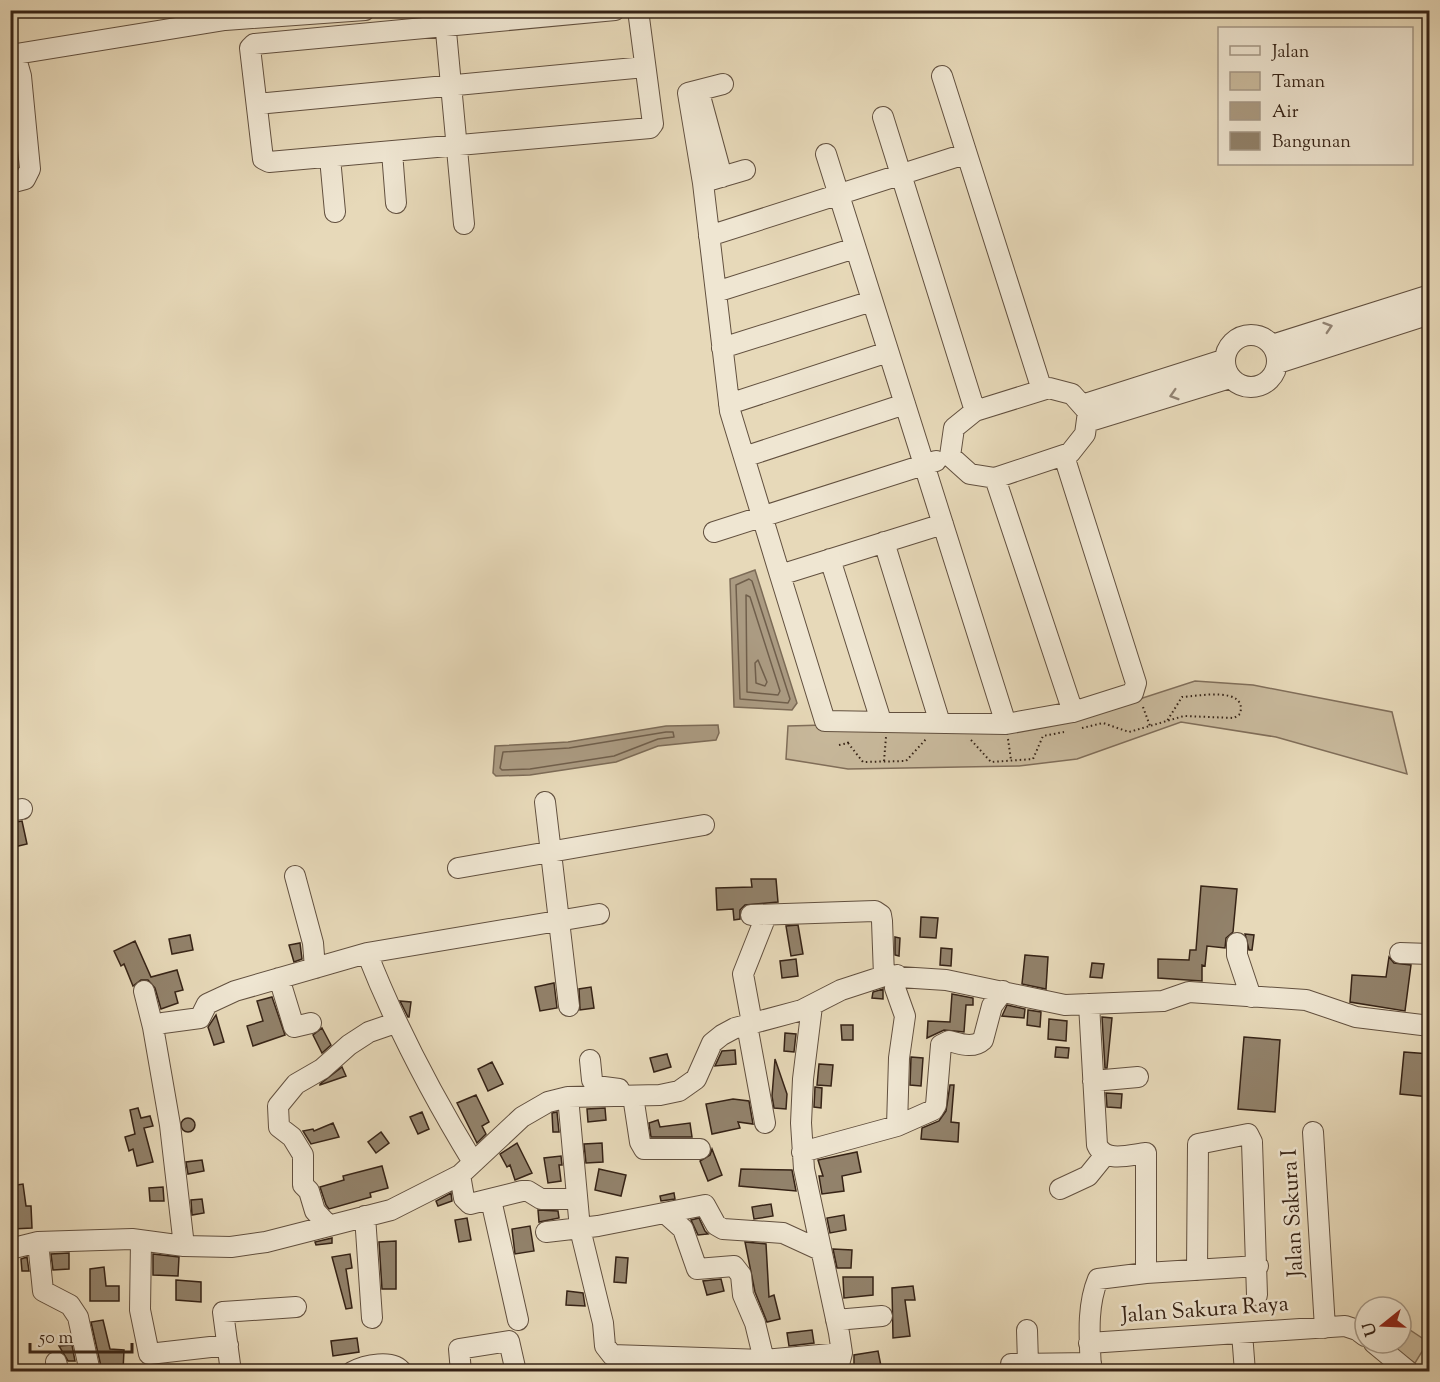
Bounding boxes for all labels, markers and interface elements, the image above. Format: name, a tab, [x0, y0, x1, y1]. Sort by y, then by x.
legend	[1218, 27, 1413, 165]
text: Jalan	[1271, 40, 1310, 66]
text: Taman	[1272, 70, 1326, 96]
text: Air	[1272, 100, 1299, 126]
text: Bangunan	[1272, 130, 1351, 156]
one-way arrow	[1322, 322, 1333, 334]
one-way arrow	[1169, 388, 1180, 400]
street label: Jalan Sakura I	[1275, 1148, 1313, 1279]
street label: Jalan Sakura Raya	[1119, 1289, 1290, 1333]
north arrow	[1353, 1295, 1413, 1355]
scale bar	[30, 1316, 132, 1354]
text: U	[1358, 1318, 1384, 1339]
text: 50 m	[38, 1326, 74, 1352]

